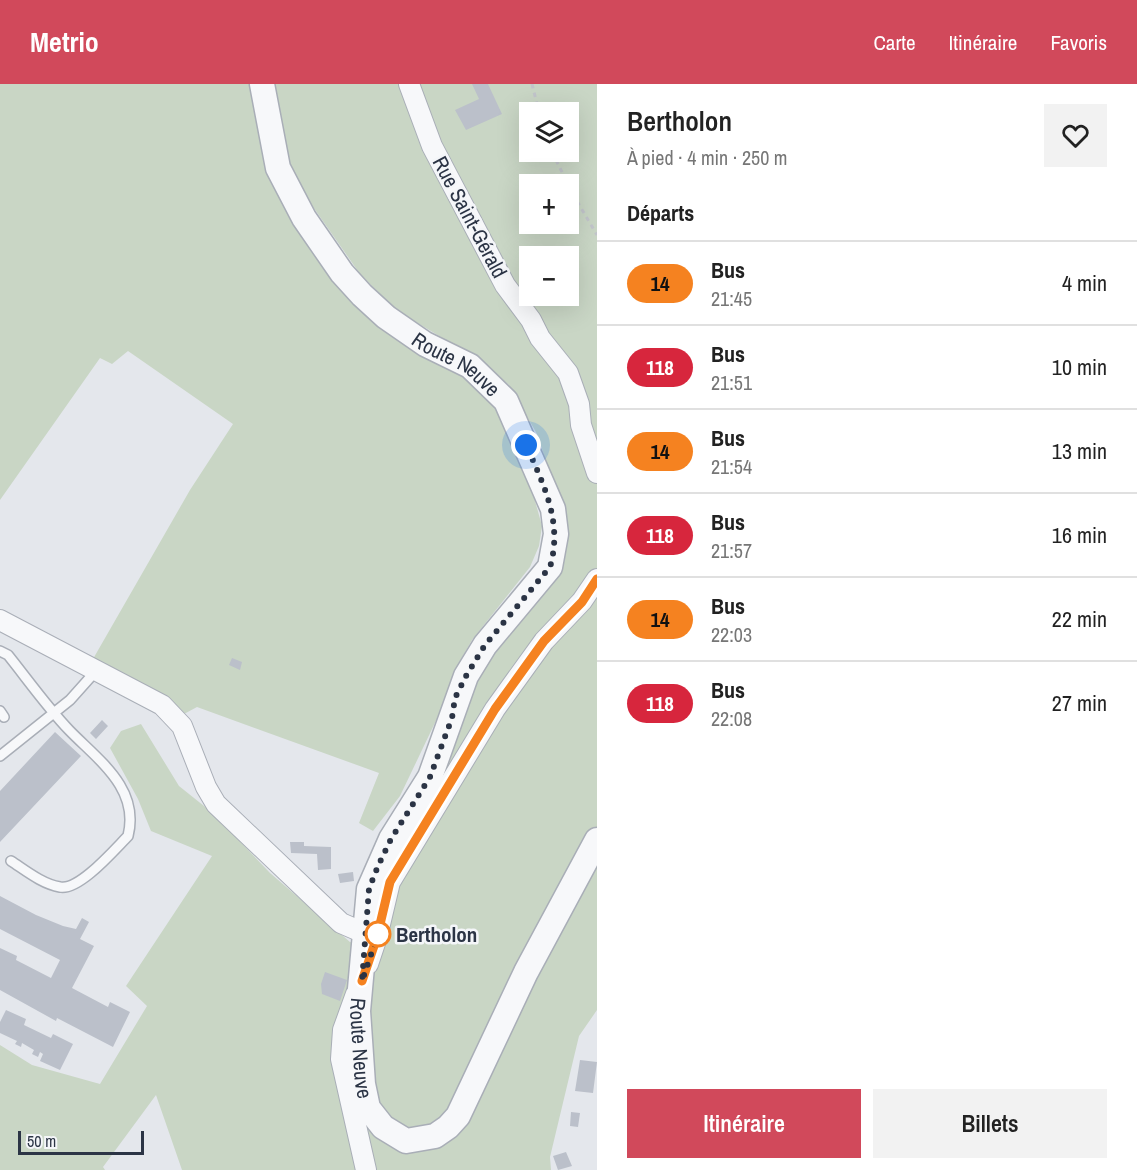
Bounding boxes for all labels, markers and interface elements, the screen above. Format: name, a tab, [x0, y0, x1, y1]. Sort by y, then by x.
text: Metrio	[30, 23, 99, 61]
text: Carte	[873, 28, 916, 57]
text: Itinéraire	[949, 28, 1017, 57]
text: Favoris	[1050, 28, 1107, 57]
map controls	[519, 102, 579, 306]
button: layers	[519, 102, 579, 162]
text: Bertholon	[627, 102, 732, 140]
button: heart	[1044, 104, 1107, 167]
text: À pied · 4 min · 250 m	[627, 144, 787, 171]
street label: Rue Saint-Gérald	[426, 151, 514, 283]
button: +	[519, 174, 579, 234]
text: Départs	[627, 198, 694, 228]
button: −	[519, 246, 579, 306]
text: Bus	[711, 255, 745, 285]
text: 4 min	[1062, 268, 1107, 298]
text: 14	[650, 269, 670, 298]
text: 21:45	[711, 285, 752, 312]
street label: Route Neuve	[406, 325, 507, 403]
text: Bus	[711, 339, 745, 369]
text: 10 min	[1052, 352, 1107, 382]
text: 118	[646, 353, 674, 382]
text: 21:51	[711, 369, 752, 396]
text: Bus	[711, 423, 745, 453]
your location	[511, 430, 541, 460]
text: 13 min	[1052, 436, 1107, 466]
text: 14	[650, 437, 670, 466]
text: 21:54	[711, 453, 752, 480]
text: Bus	[711, 507, 745, 537]
text: 16 min	[1052, 520, 1107, 550]
text: 118	[646, 521, 674, 550]
text: 21:57	[711, 537, 752, 564]
text: Bus	[711, 591, 745, 621]
text: 22 min	[1052, 604, 1107, 634]
text: 14	[650, 605, 670, 634]
text: 22:03	[711, 621, 752, 648]
text: Bus	[711, 675, 745, 705]
text: 27 min	[1052, 688, 1107, 718]
text: 118	[646, 689, 674, 718]
text: 22:08	[711, 705, 752, 732]
place label: Bertholon	[396, 920, 477, 949]
marker: Bertholon	[365, 921, 391, 947]
street label: Route Neuve	[343, 997, 380, 1101]
button: Itinéraire	[627, 1089, 861, 1158]
button: Billets	[873, 1089, 1107, 1158]
scale bar	[18, 1128, 144, 1156]
text: 50 m	[27, 1130, 56, 1152]

